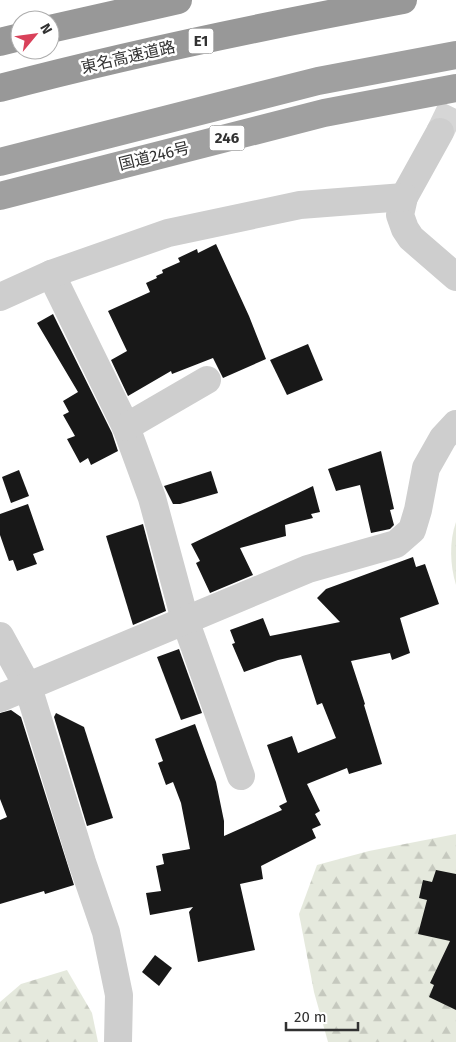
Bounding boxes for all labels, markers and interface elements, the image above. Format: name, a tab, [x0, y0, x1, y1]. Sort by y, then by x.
north arrow	[10, 10, 60, 60]
text: N	[36, 21, 56, 37]
road number: E1	[188, 28, 214, 54]
street label: 東名高速道路	[79, 37, 177, 77]
road number: 246	[210, 126, 244, 150]
street label: 国道246号	[117, 138, 191, 174]
scale bar	[286, 1000, 358, 1032]
text: 20 m	[294, 1008, 327, 1026]

